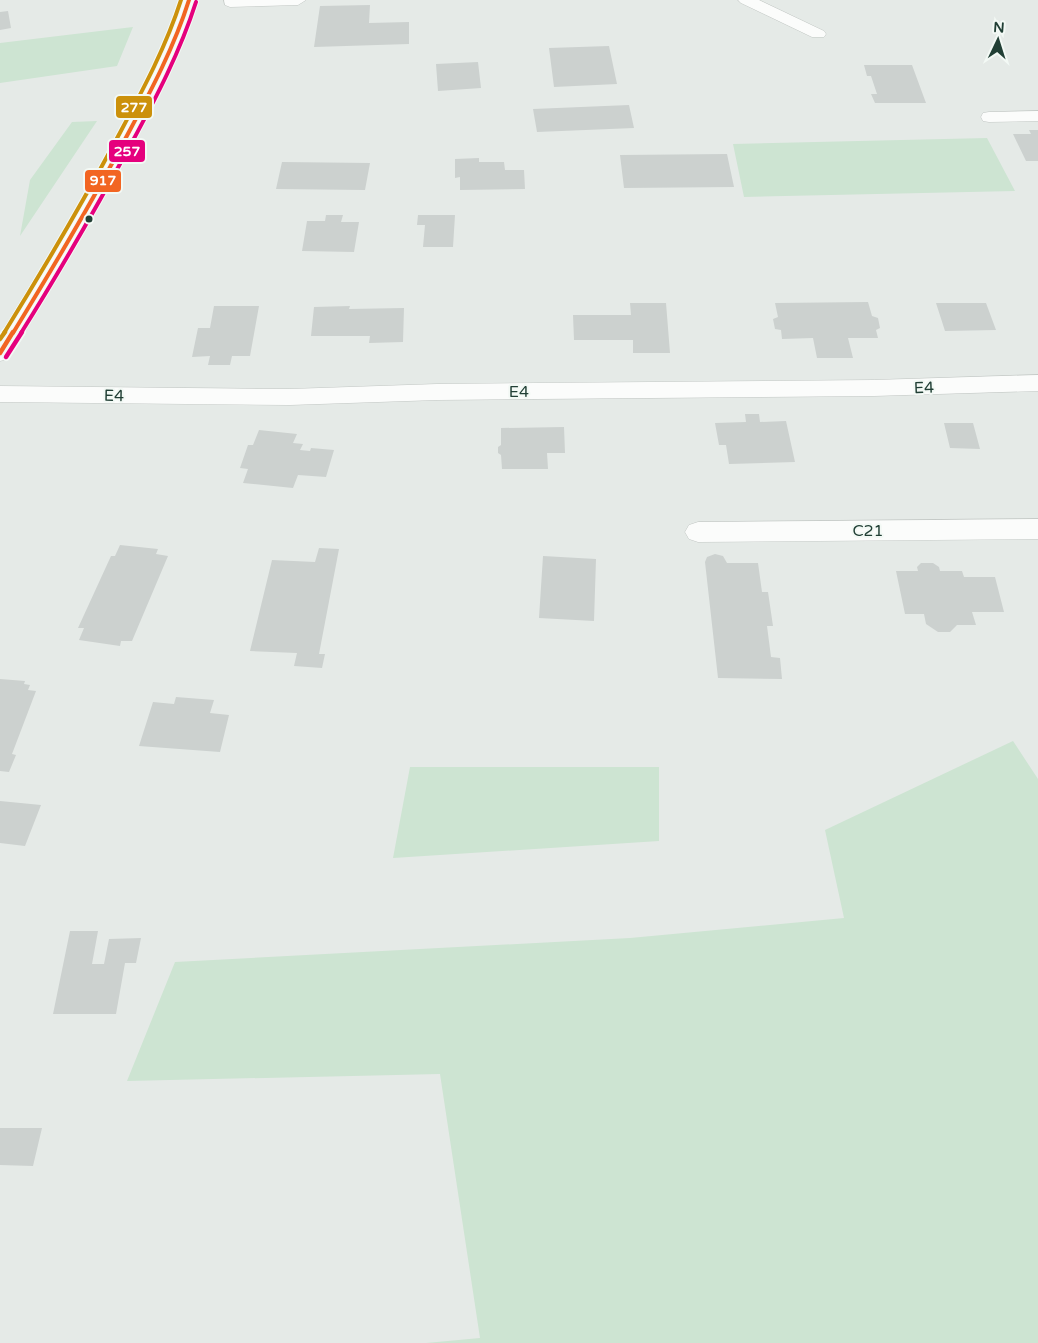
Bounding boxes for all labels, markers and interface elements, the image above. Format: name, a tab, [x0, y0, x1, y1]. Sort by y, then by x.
north arrow	[973, 15, 1023, 65]
text: N	[993, 19, 1005, 36]
line badge: 277	[115, 95, 153, 119]
text: 277	[121, 99, 147, 116]
line badge: 257	[108, 139, 146, 163]
text: 257	[114, 143, 140, 160]
line badge: 917	[84, 169, 122, 193]
text: 917	[90, 172, 116, 189]
unlabelled marker	[84, 214, 94, 224]
street label: E4	[914, 378, 935, 398]
street label: E4	[509, 382, 529, 402]
street label: E4	[104, 386, 124, 406]
street label: C21	[852, 521, 884, 541]

